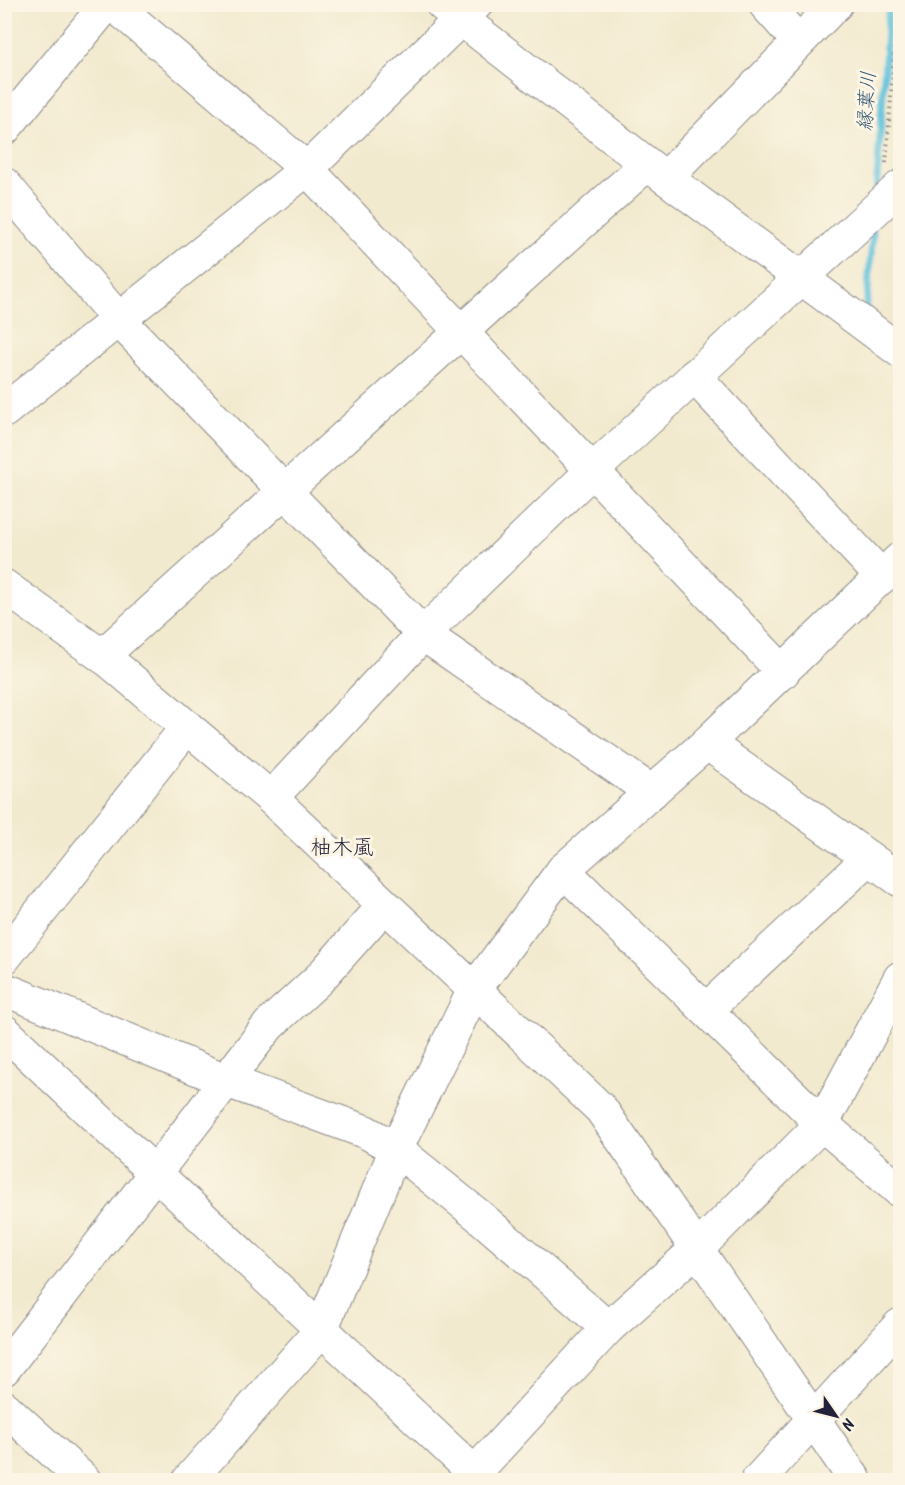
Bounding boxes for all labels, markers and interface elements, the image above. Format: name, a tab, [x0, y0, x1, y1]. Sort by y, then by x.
water label: 縁葉川	[850, 70, 886, 132]
district label: 柚木颪	[311, 832, 374, 865]
north arrow	[806, 1386, 866, 1446]
text: N	[834, 1412, 860, 1435]

